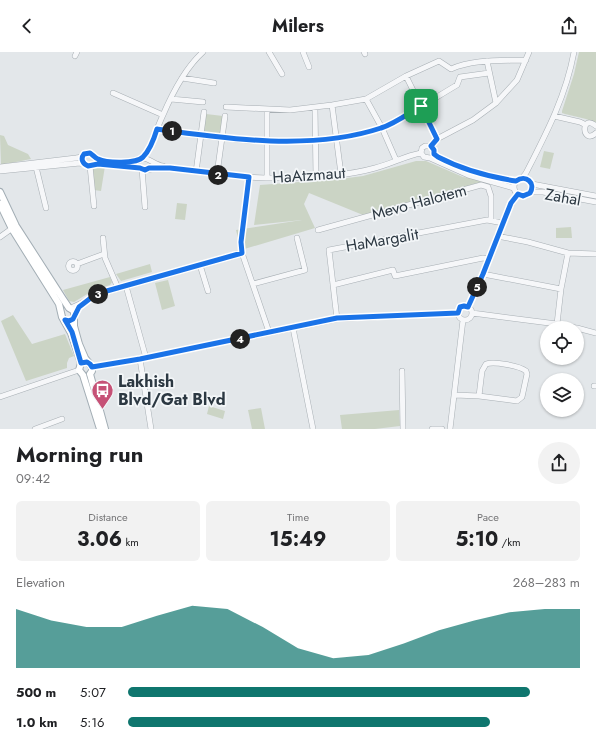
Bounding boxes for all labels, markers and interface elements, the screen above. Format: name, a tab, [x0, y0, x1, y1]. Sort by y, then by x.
text: Milers	[272, 13, 324, 39]
icon: back	[16, 15, 38, 37]
icon: share	[558, 15, 580, 37]
pin	[404, 89, 438, 123]
icon: arrive	[410, 95, 432, 117]
pin: 1	[162, 121, 182, 141]
text: 1	[169, 123, 175, 139]
street label: HaAtzmaut	[272, 161, 347, 189]
pin: 2	[208, 165, 228, 185]
text: 2	[214, 167, 222, 183]
street label: Mevo Halotem	[369, 178, 469, 226]
street label: Zahal	[543, 183, 583, 211]
street label: HaMargalit	[344, 222, 420, 258]
pin: 5	[467, 277, 487, 297]
text: 5	[473, 279, 481, 295]
pin: 3	[88, 284, 108, 304]
text: 3	[95, 286, 101, 302]
map controls	[540, 321, 584, 417]
button: locate	[540, 321, 584, 365]
pin: 4	[230, 329, 250, 349]
text: 4	[236, 331, 244, 347]
place label: Lakhish Blvd/Gat Blvd	[118, 370, 226, 411]
button: layers	[540, 373, 584, 417]
bus stop icon: Lakhish Blvd/Gat Blvd	[89, 377, 115, 410]
text: Morning run	[16, 438, 143, 470]
button: share	[538, 442, 580, 484]
text: 09:42	[16, 469, 50, 488]
text: Distance	[88, 509, 128, 525]
text: Time	[287, 509, 309, 525]
text: Pace	[477, 509, 499, 525]
text: 3.06	[77, 525, 122, 554]
text: 15:49	[270, 525, 326, 554]
text: 5:10	[455, 525, 498, 554]
text: km	[122, 534, 139, 550]
text: /km	[498, 534, 521, 550]
text: Elevation	[16, 573, 65, 592]
text: 268–283 m	[513, 573, 580, 592]
text: 500 m	[16, 683, 56, 702]
text: 5:07	[80, 683, 106, 702]
text: 1.0 km	[16, 713, 57, 732]
text: 5:16	[80, 713, 105, 732]

